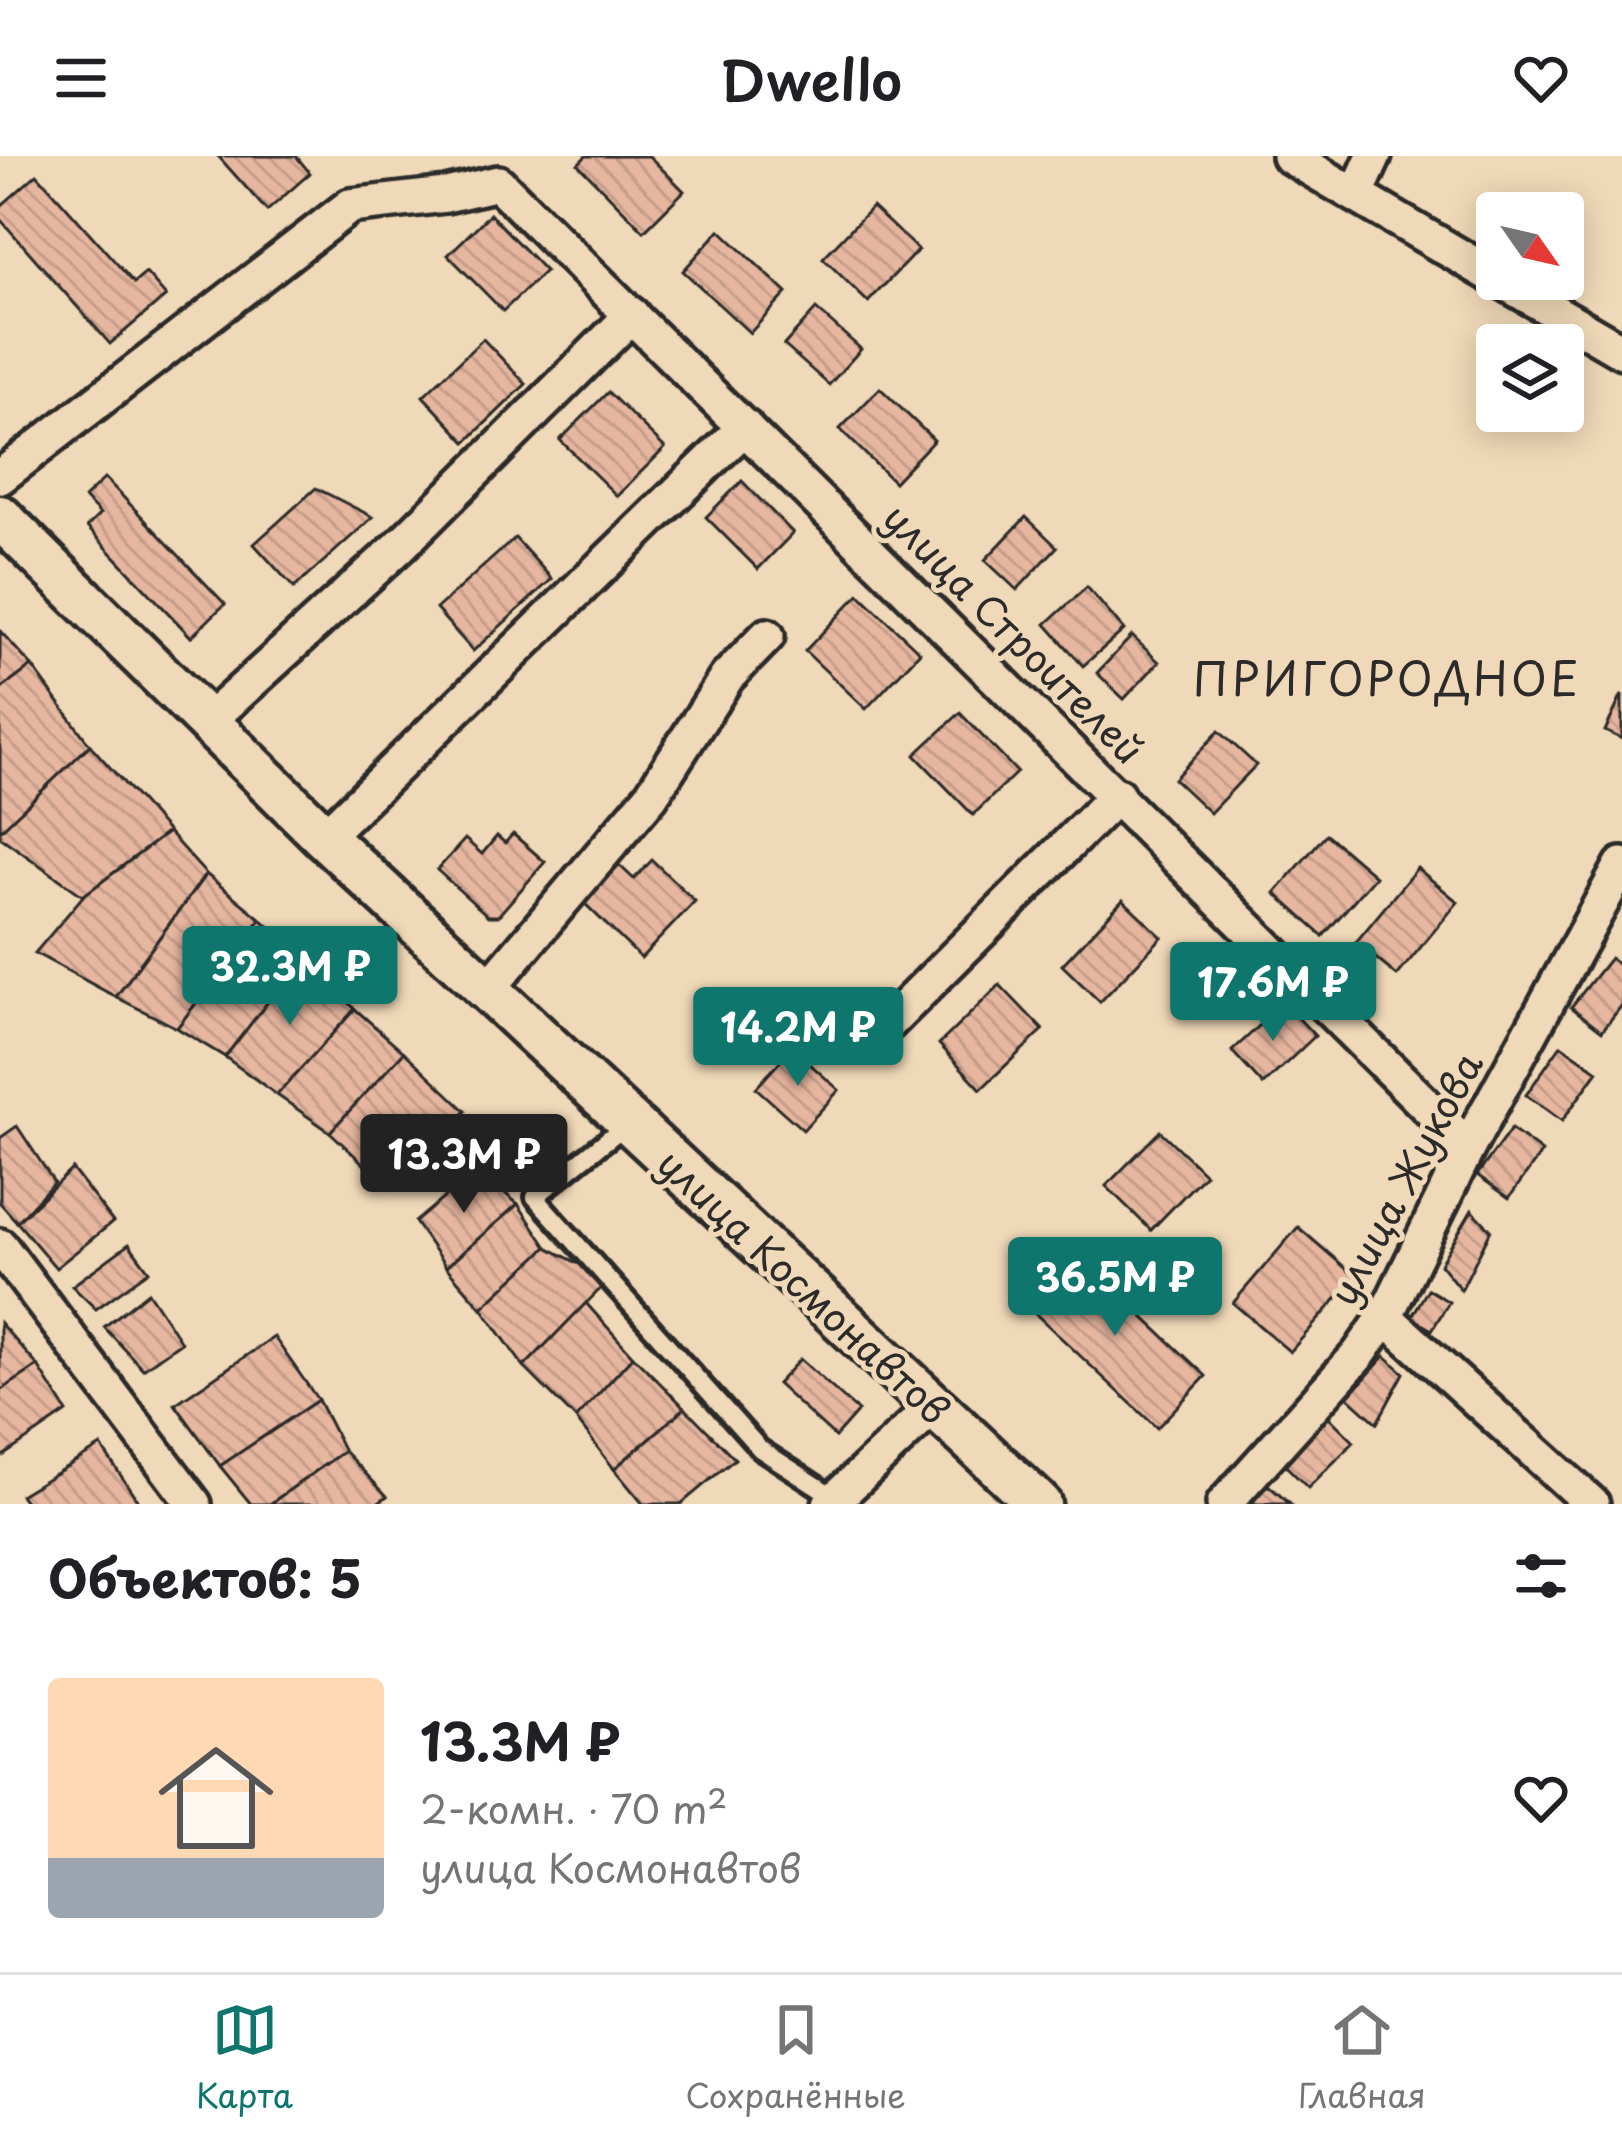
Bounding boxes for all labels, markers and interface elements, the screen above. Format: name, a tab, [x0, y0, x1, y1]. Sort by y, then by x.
text: Dwello	[720, 38, 902, 119]
icon: menu	[48, 45, 114, 111]
icon: heart	[1508, 45, 1574, 111]
north arrow	[1476, 192, 1584, 300]
map controls	[1476, 192, 1584, 432]
button: layers	[1476, 324, 1584, 432]
street label: улица Строителей	[871, 488, 1159, 776]
district label: ПРИГОРОДНОЕ	[1193, 643, 1581, 711]
pin: 32.3M ₽	[179, 926, 401, 1028]
text: 32.3M ₽	[209, 935, 371, 994]
pin: 17.6M ₽	[1162, 942, 1384, 1044]
text: 17.6M ₽	[1197, 951, 1349, 1010]
pin: 14.2M ₽	[687, 987, 909, 1089]
text: 14.2M ₽	[720, 996, 876, 1055]
street label: улица Жукова	[1312, 1040, 1496, 1315]
pin: 13.3M ₽	[353, 1114, 575, 1216]
text: 13.3M ₽	[387, 1123, 541, 1182]
street label: улица Космонавтов	[645, 1134, 964, 1437]
pin: 36.5M ₽	[1004, 1237, 1226, 1339]
text: 36.5M ₽	[1035, 1246, 1195, 1305]
text: Объектов: 5	[48, 1538, 362, 1615]
icon: filters	[1508, 1543, 1574, 1609]
text: 13.3M ₽	[420, 1701, 620, 1778]
icon: home	[144, 1726, 288, 1870]
icon: heart	[1508, 1765, 1574, 1831]
text: 2-комн. · 70 m²	[420, 1778, 728, 1837]
text: улица Космонавтов	[420, 1837, 801, 1896]
tab: Карта	[196, 1997, 293, 2119]
tab: Сохранённые	[685, 1997, 906, 2119]
tab: Главная	[1298, 1997, 1426, 2119]

